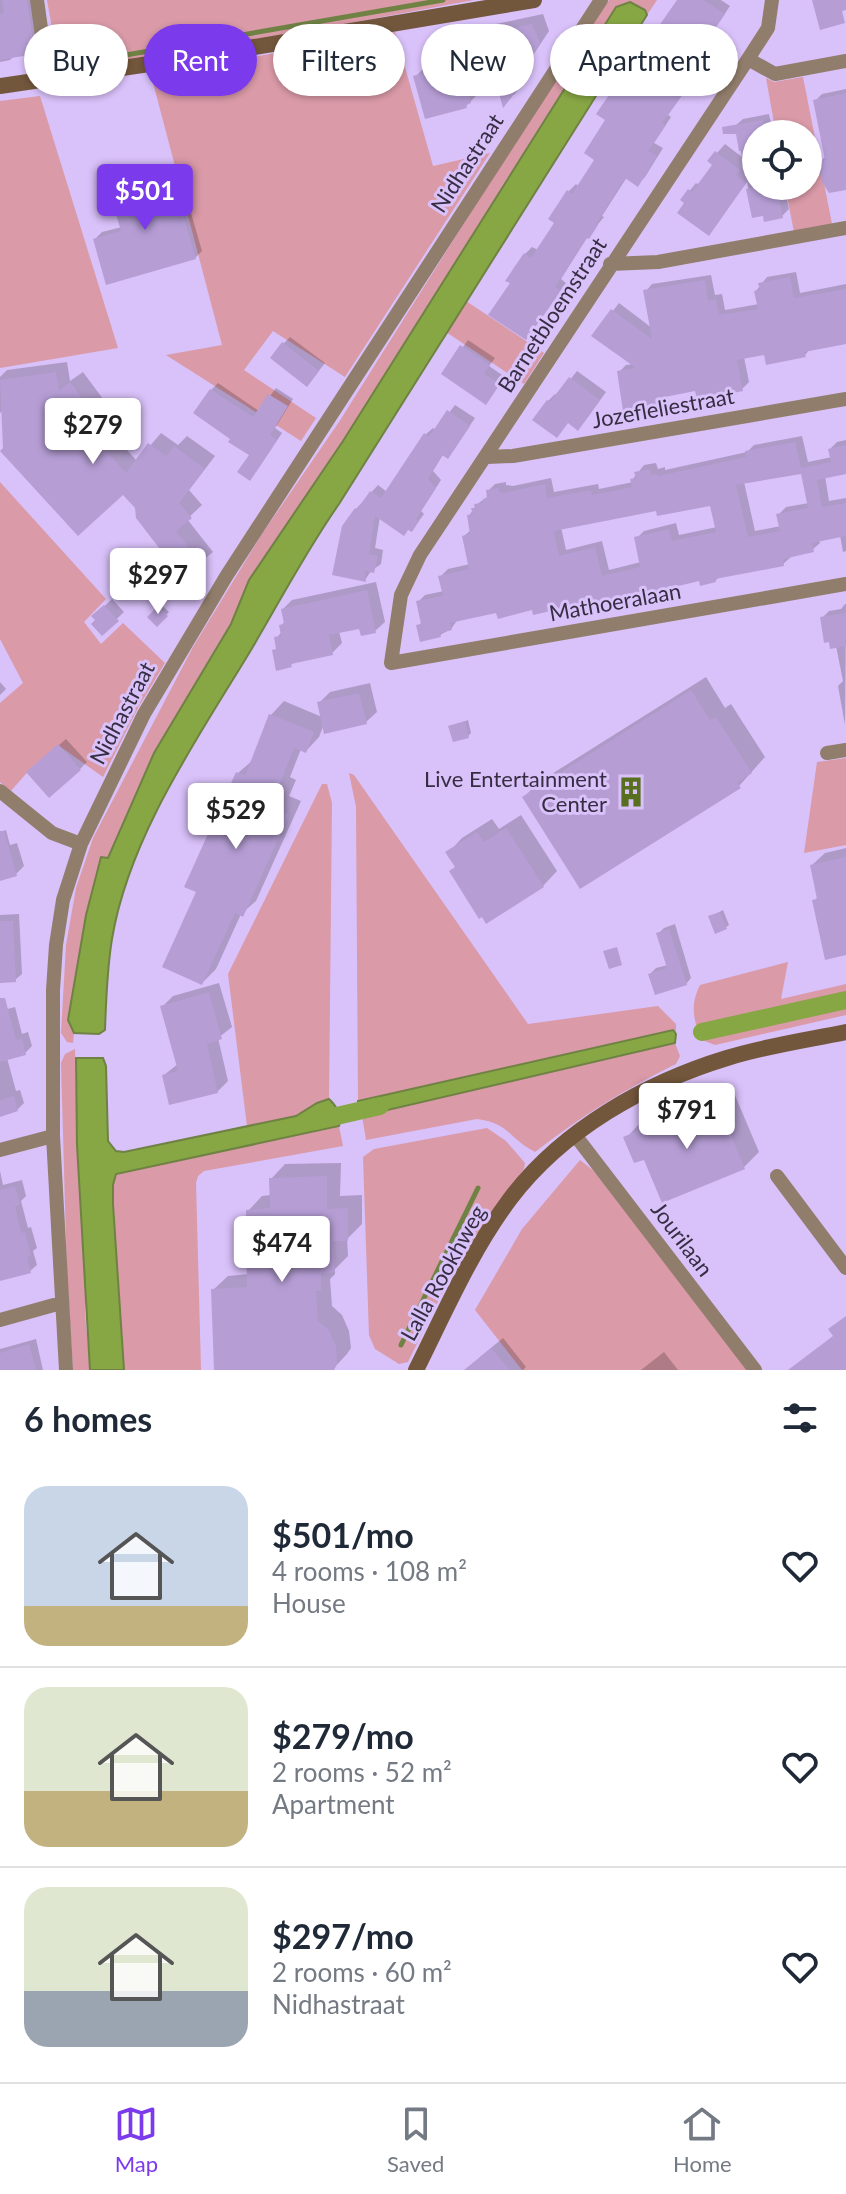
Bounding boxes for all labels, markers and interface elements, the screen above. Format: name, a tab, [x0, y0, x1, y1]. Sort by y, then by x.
chip: Buy	[24, 24, 128, 96]
chip: Rent	[144, 24, 257, 96]
chip: Filters	[273, 24, 405, 96]
chip: New	[421, 24, 534, 96]
chip: Apartment	[550, 24, 738, 96]
street label: Nidhastraat	[425, 108, 509, 217]
map controls	[742, 120, 822, 200]
button: locate	[742, 120, 822, 200]
pin: $501	[98, 164, 192, 232]
text: $501	[115, 174, 175, 206]
street label: Barnetbloemstraat	[491, 232, 612, 397]
street label: Jozefleliestraat	[590, 382, 736, 433]
pin: $279	[46, 398, 140, 466]
text: $279	[63, 408, 123, 440]
pin: $297	[111, 548, 205, 616]
text: $297	[128, 558, 188, 590]
street label: Mathoeralaan	[547, 577, 683, 626]
street label: Nidhastraat	[83, 657, 160, 769]
place label: Live Entertainment Center	[424, 765, 607, 817]
building icon: Live Entertainment Center	[614, 775, 648, 809]
pin: $529	[189, 783, 283, 851]
text: $529	[206, 793, 266, 825]
pin: $791	[640, 1083, 734, 1151]
text: $791	[657, 1093, 717, 1125]
street label: Jourilaan	[646, 1196, 719, 1281]
street label: Lalla Rookhweg	[394, 1200, 491, 1345]
pin: $474	[235, 1216, 329, 1284]
text: $474	[252, 1226, 312, 1258]
icon: filters	[778, 1396, 822, 1440]
text: 6 homes	[24, 1398, 152, 1439]
text: $501/mo	[272, 1514, 414, 1555]
icon: home	[88, 1518, 184, 1614]
icon: heart	[778, 1544, 822, 1588]
text: 4 rooms · 108 m²	[272, 1555, 467, 1587]
text: House	[272, 1587, 346, 1619]
text: $279/mo	[272, 1715, 414, 1756]
icon: home	[88, 1719, 184, 1815]
icon: heart	[778, 1745, 822, 1789]
text: 2 rooms · 52 m²	[272, 1756, 452, 1788]
text: Apartment	[272, 1788, 395, 1820]
text: $297/mo	[272, 1915, 414, 1956]
icon: home	[88, 1919, 184, 2015]
icon: heart	[778, 1945, 822, 1989]
text: 2 rooms · 60 m²	[272, 1956, 452, 1988]
text: Nidhastraat	[272, 1988, 405, 2020]
tab: Map	[114, 2102, 158, 2177]
tab: Saved	[387, 2102, 444, 2177]
tab: Home	[673, 2102, 732, 2177]

